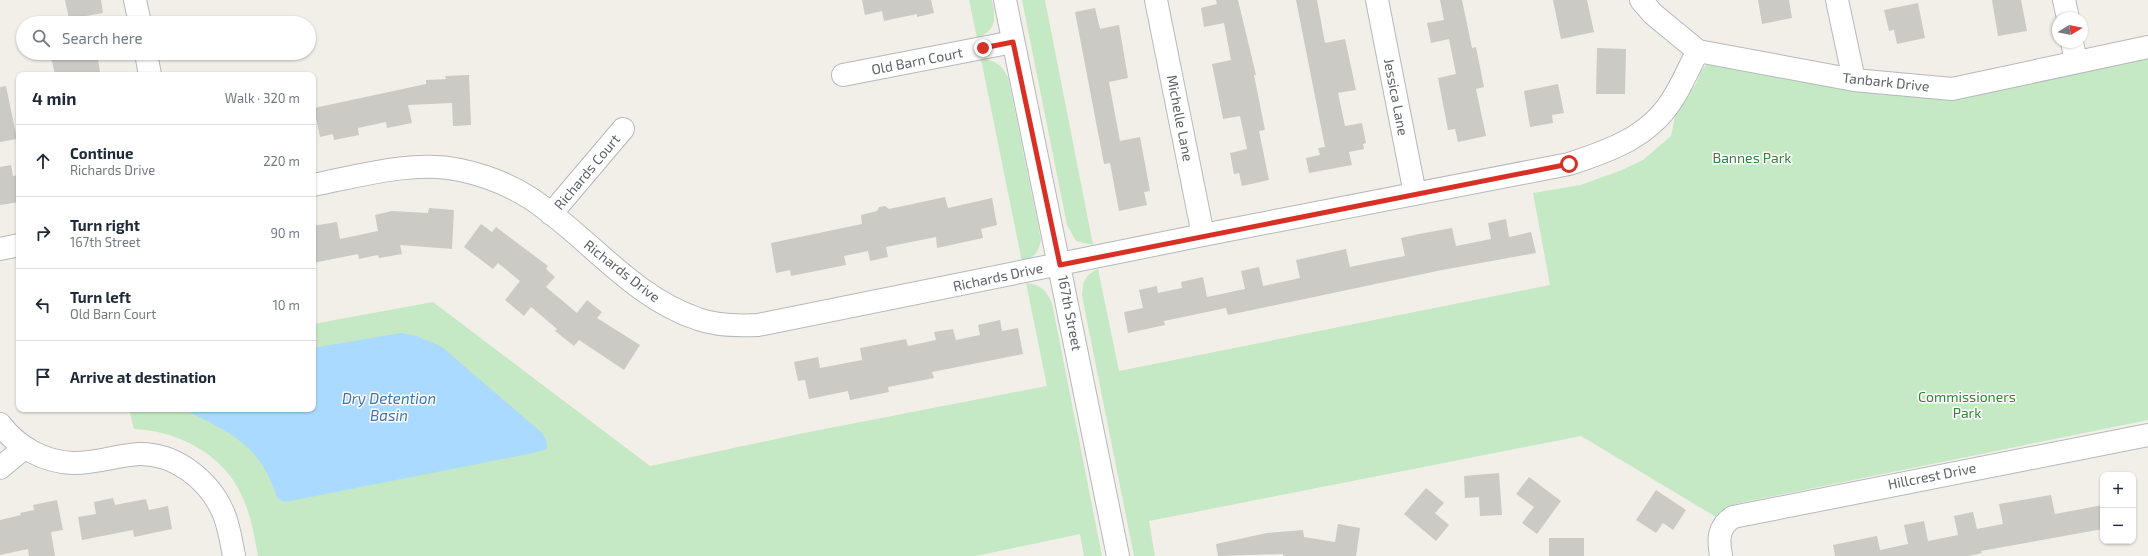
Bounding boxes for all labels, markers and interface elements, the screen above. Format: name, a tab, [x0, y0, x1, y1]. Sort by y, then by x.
north arrow	[2052, 12, 2088, 48]
search box	[16, 16, 316, 60]
icon: search	[30, 27, 52, 49]
text: Search here	[62, 29, 143, 47]
route end	[974, 39, 992, 57]
street label: Old Barn Court	[870, 43, 964, 78]
street label: Jessica Lane	[1381, 57, 1412, 137]
street label: Tanbark Drive	[1842, 68, 1930, 95]
street label: Michelle Lane	[1164, 73, 1197, 163]
text: 4 min	[32, 88, 76, 108]
text: Walk · 320 m	[225, 90, 300, 106]
street label: Richards Court	[550, 130, 623, 213]
text: Continue	[70, 144, 133, 162]
park label: Bannes Park	[1712, 149, 1792, 166]
icon: ahead	[32, 150, 54, 172]
text: 220 m	[263, 153, 300, 169]
route start	[1560, 155, 1578, 173]
text: Richards Drive	[70, 162, 155, 178]
text: Turn right	[70, 216, 140, 234]
icon: right	[32, 222, 54, 244]
text: 90 m	[270, 225, 300, 241]
text: 167th Street	[70, 234, 141, 250]
street label: Richards Drive	[581, 236, 664, 306]
street label: Richards Drive	[951, 259, 1045, 294]
street label: 167th Street	[1055, 274, 1086, 352]
text: Turn left	[70, 288, 131, 306]
icon: left	[32, 294, 54, 316]
text: 10 m	[273, 297, 300, 313]
text: Old Barn Court	[70, 306, 156, 322]
icon: arrive	[32, 366, 54, 388]
text: Arrive at destination	[70, 368, 216, 386]
park label: Commissioners Park	[1918, 388, 2016, 421]
water label: Dry Detention Basin	[342, 389, 436, 424]
street label: Hillcrest Drive	[1886, 459, 1978, 492]
map controls	[2100, 472, 2136, 544]
button: +	[2100, 472, 2136, 508]
button: −	[2100, 508, 2136, 544]

